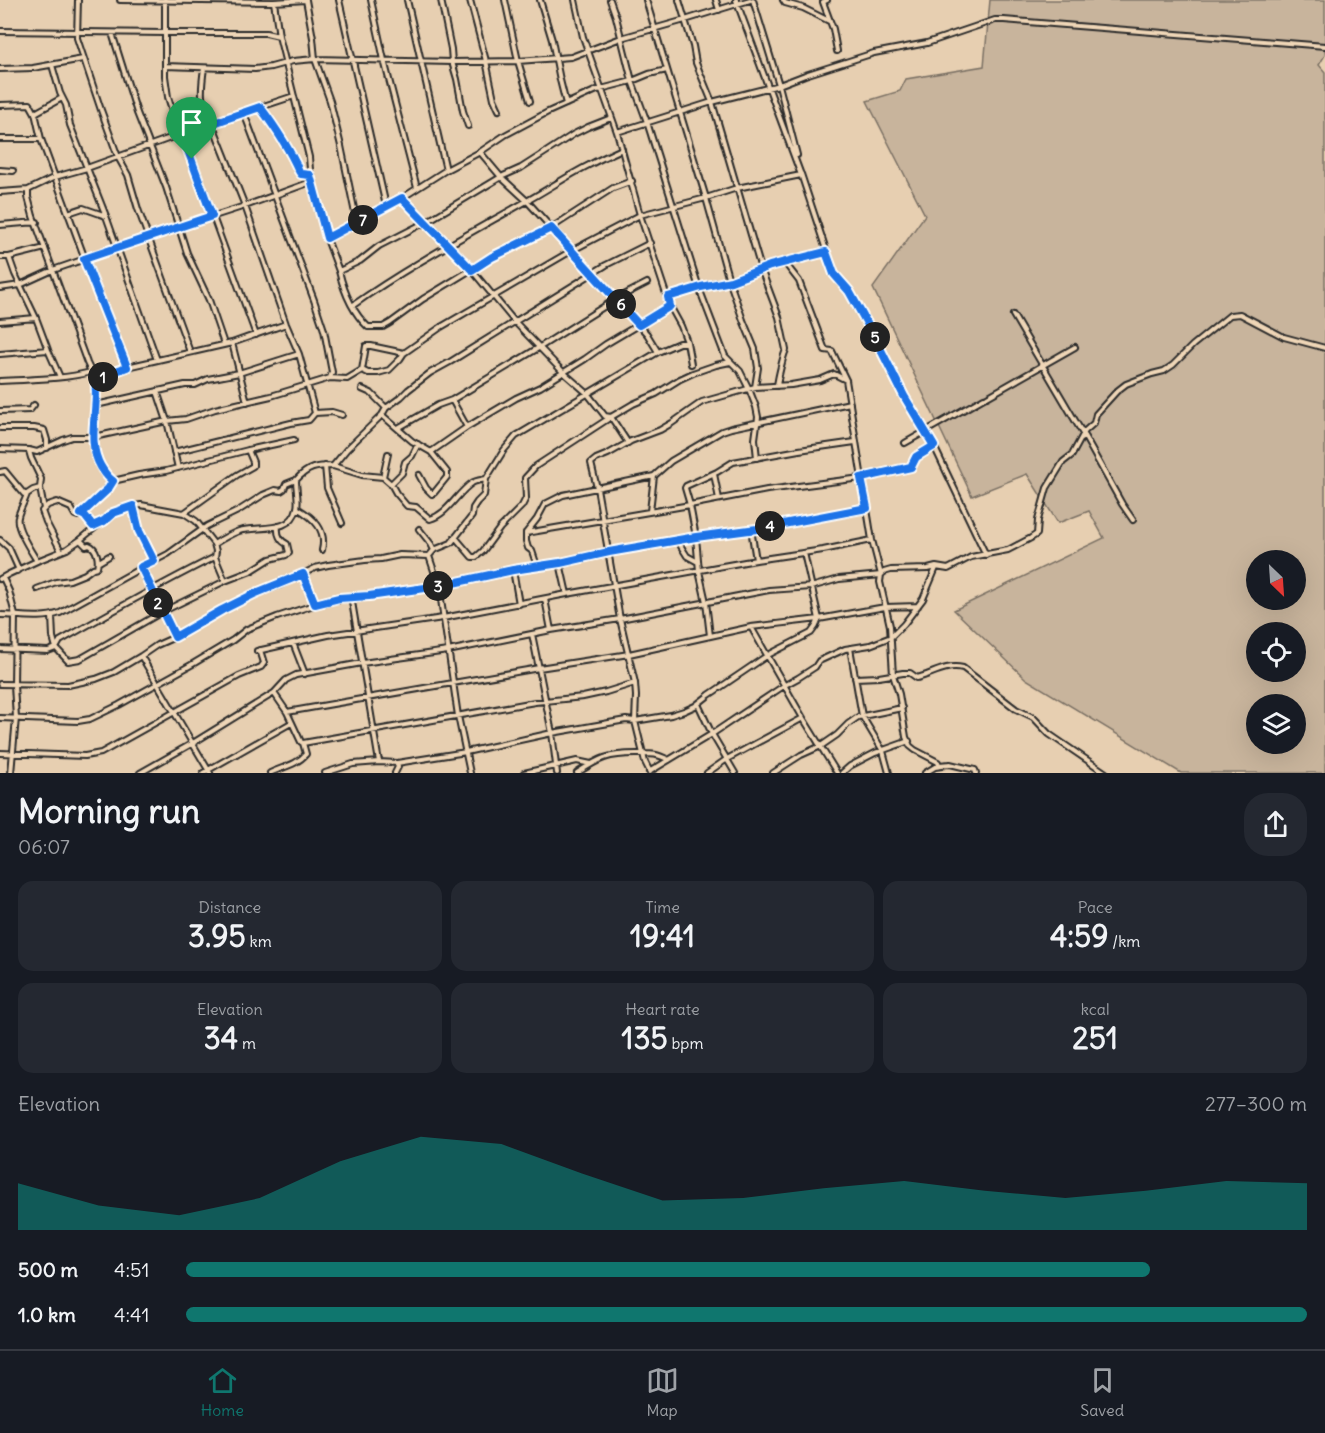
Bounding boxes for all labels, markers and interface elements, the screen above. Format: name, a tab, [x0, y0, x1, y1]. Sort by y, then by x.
pin	[166, 97, 217, 159]
icon: arrive	[175, 106, 208, 139]
pin: 7	[348, 205, 378, 235]
text: 7	[359, 210, 367, 230]
pin: 6	[606, 289, 636, 319]
text: 6	[616, 294, 626, 314]
pin: 5	[860, 322, 890, 352]
text: 5	[870, 327, 880, 347]
pin: 1	[88, 362, 118, 392]
text: 1	[100, 367, 106, 387]
pin: 4	[755, 511, 785, 541]
text: 4	[765, 516, 775, 536]
north arrow	[1246, 550, 1306, 610]
map controls	[1246, 550, 1306, 754]
pin: 3	[423, 571, 453, 601]
text: 3	[433, 576, 443, 596]
pin: 2	[143, 588, 173, 618]
text: 2	[154, 593, 162, 613]
button: locate	[1246, 622, 1306, 682]
button: layers	[1246, 694, 1306, 754]
text: Morning run	[18, 790, 200, 832]
button: share	[1244, 793, 1307, 856]
text: 06:07	[18, 834, 70, 859]
text: Distance	[199, 897, 261, 917]
text: Time	[645, 897, 680, 917]
text: Pace	[1078, 897, 1113, 917]
text: 3.95	[188, 917, 246, 955]
text: 19:41	[630, 917, 695, 955]
text: 4:59	[1050, 917, 1109, 955]
text: km	[246, 931, 272, 951]
text: /km	[1109, 931, 1140, 951]
text: Elevation	[197, 999, 263, 1019]
text: Heart rate	[625, 999, 700, 1019]
text: kcal	[1081, 999, 1110, 1019]
text: 34	[204, 1019, 238, 1057]
text: 135	[621, 1019, 668, 1057]
text: 251	[1072, 1019, 1118, 1057]
text: m	[238, 1033, 256, 1053]
text: bpm	[668, 1033, 703, 1053]
text: Elevation	[18, 1091, 100, 1116]
text: 277–300 m	[1205, 1091, 1307, 1116]
text: 500 m	[18, 1257, 78, 1282]
text: 4:51	[114, 1257, 150, 1282]
text: 1.0 km	[18, 1302, 76, 1327]
text: 4:41	[114, 1302, 149, 1327]
tab: Home	[201, 1364, 244, 1420]
tab: Map	[646, 1364, 679, 1420]
tab: Saved	[1080, 1364, 1124, 1420]

